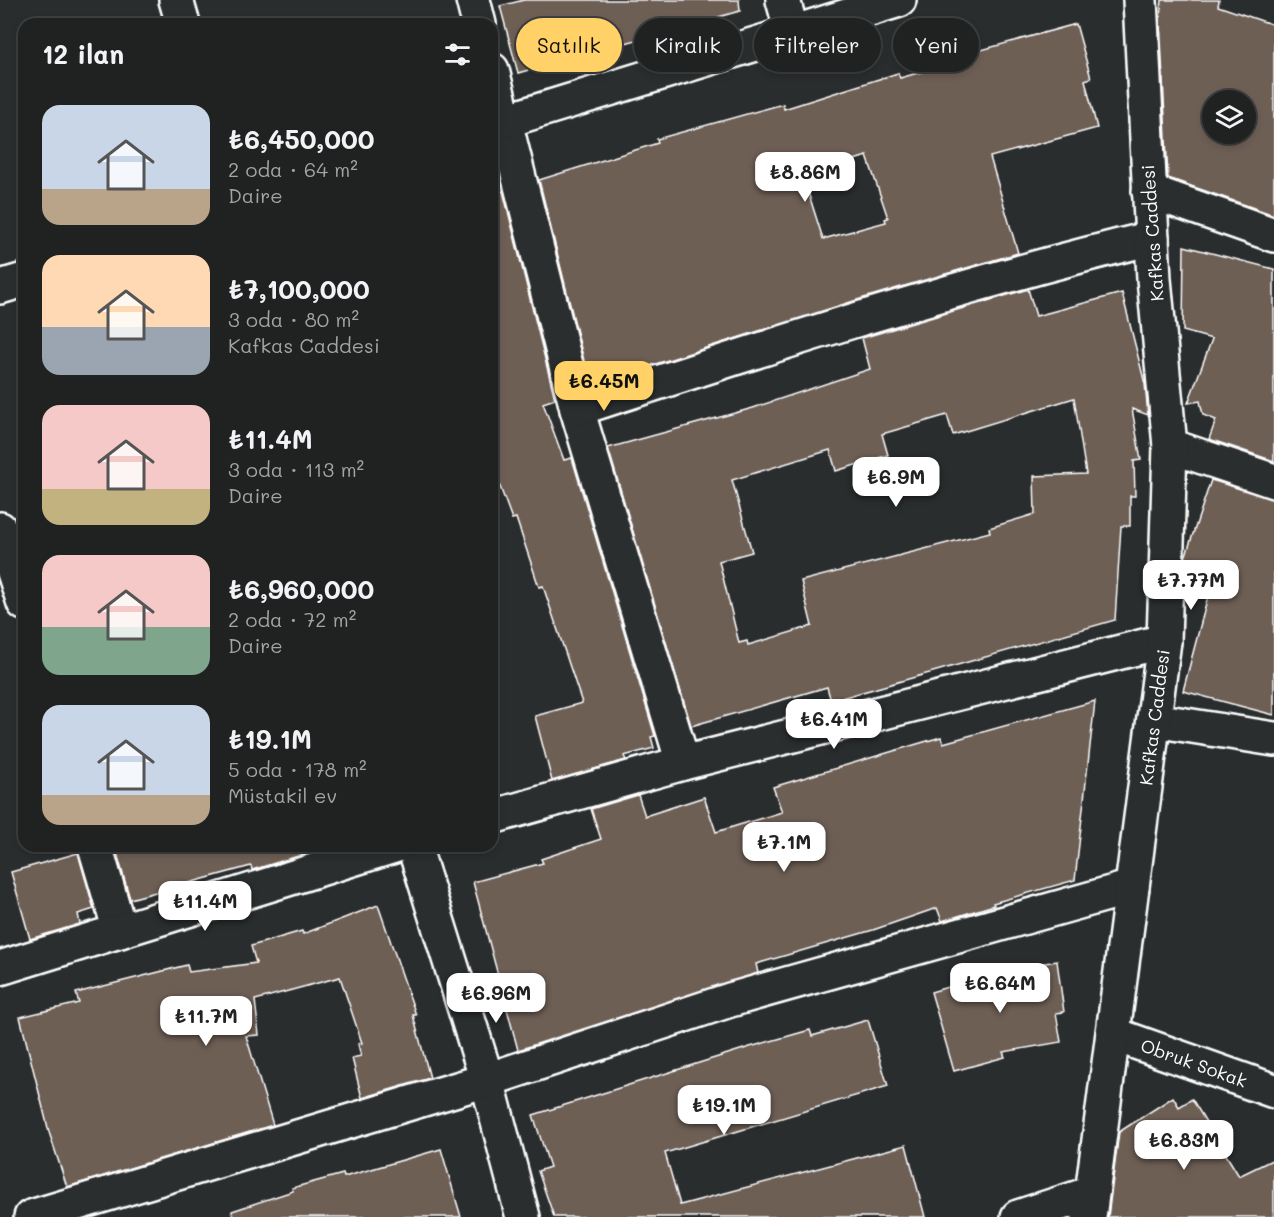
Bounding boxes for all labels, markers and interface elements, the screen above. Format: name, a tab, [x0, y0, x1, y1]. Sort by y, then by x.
chip: Satılık	[516, 18, 622, 72]
chip: Kiralık	[634, 18, 742, 72]
chip: Filtreler	[754, 18, 881, 72]
chip: Yeni	[893, 18, 979, 72]
text: 12 ilan	[42, 37, 124, 71]
icon: filters	[441, 38, 474, 71]
map controls	[1202, 90, 1256, 144]
button: layers	[1202, 90, 1256, 144]
text: ₺6,450,000	[228, 122, 374, 156]
icon: home	[90, 129, 162, 201]
pin: ₺8.86M	[756, 152, 854, 203]
text: 2 oda · 64 m²	[228, 156, 358, 182]
text: ₺8.86M	[769, 158, 841, 184]
street label: Kafkas Caddesi	[1135, 164, 1169, 302]
text: Daire	[228, 182, 283, 208]
text: ₺7,100,000	[228, 272, 370, 306]
icon: home	[90, 279, 162, 351]
text: 3 oda · 80 m²	[228, 306, 359, 332]
text: Kafkas Caddesi	[228, 332, 380, 358]
pin: ₺6.45M	[555, 361, 653, 412]
text: ₺6.45M	[568, 367, 640, 393]
text: ₺11.4M	[228, 422, 313, 456]
icon: home	[90, 429, 162, 501]
text: 3 oda · 113 m²	[228, 456, 364, 482]
pin: ₺6.9M	[854, 457, 938, 508]
text: ₺6.9M	[867, 463, 925, 489]
text: Daire	[228, 482, 283, 508]
pin: ₺7.77M	[1142, 560, 1240, 611]
text: ₺7.77M	[1157, 566, 1225, 592]
text: ₺6,960,000	[228, 572, 374, 606]
icon: home	[90, 579, 162, 651]
text: 2 oda · 72 m²	[228, 606, 356, 632]
text: Daire	[228, 632, 283, 658]
street label: Kafkas Caddesi	[1133, 648, 1175, 787]
pin: ₺6.41M	[785, 699, 883, 750]
text: ₺6.41M	[800, 705, 868, 731]
text: ₺19.1M	[228, 722, 312, 756]
icon: home	[90, 729, 162, 801]
text: 5 oda · 178 m²	[228, 756, 367, 782]
text: Müstakil ev	[228, 782, 337, 808]
pin: ₺7.1M	[742, 822, 826, 873]
text: ₺7.1M	[757, 828, 811, 854]
pin: ₺11.4M	[156, 881, 254, 932]
text: ₺11.4M	[172, 887, 238, 913]
pin: ₺6.64M	[951, 963, 1049, 1014]
text: ₺6.64M	[964, 969, 1036, 995]
pin: ₺6.96M	[447, 973, 545, 1024]
text: ₺6.96M	[460, 979, 532, 1005]
pin: ₺11.7M	[157, 996, 255, 1047]
text: ₺11.7M	[174, 1002, 238, 1028]
street label: Obruk Sokak	[1138, 1033, 1250, 1093]
pin: ₺19.1M	[675, 1085, 773, 1136]
text: ₺19.1M	[692, 1091, 756, 1117]
pin: ₺6.83M	[1135, 1120, 1233, 1171]
text: ₺6.83M	[1148, 1126, 1220, 1152]

